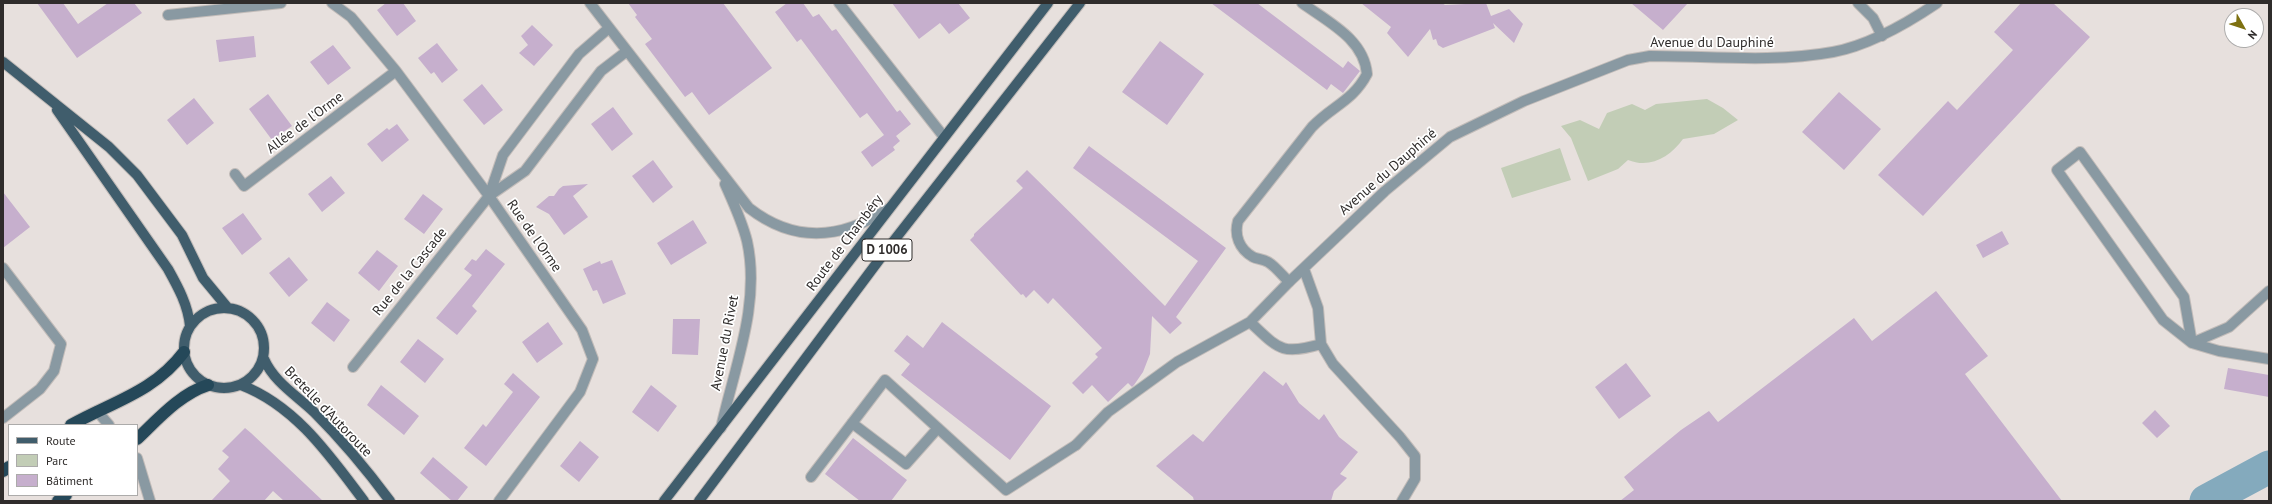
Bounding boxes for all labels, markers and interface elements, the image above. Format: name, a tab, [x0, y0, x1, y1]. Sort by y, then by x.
north arrow	[2224, 8, 2264, 48]
text: N	[2245, 28, 2260, 42]
street label: Avenue du Dauphiné	[1650, 35, 1774, 51]
street label: Allée de l'Orme	[263, 89, 347, 157]
street label: Avenue du Dauphiné	[1336, 125, 1440, 219]
street label: Route de Chambéry	[803, 191, 887, 295]
street label: Rue de l'Orme	[503, 197, 565, 275]
street label: Rue de la Cascade	[369, 225, 451, 319]
road number: D 1006	[862, 239, 912, 261]
street label: Avenue du Rivet	[708, 294, 742, 392]
street label: Bretelle d'Autoroute	[281, 363, 375, 461]
legend	[8, 424, 138, 496]
text: Route	[46, 433, 76, 448]
text: Parc	[46, 453, 68, 468]
text: Bâtiment	[46, 473, 93, 488]

